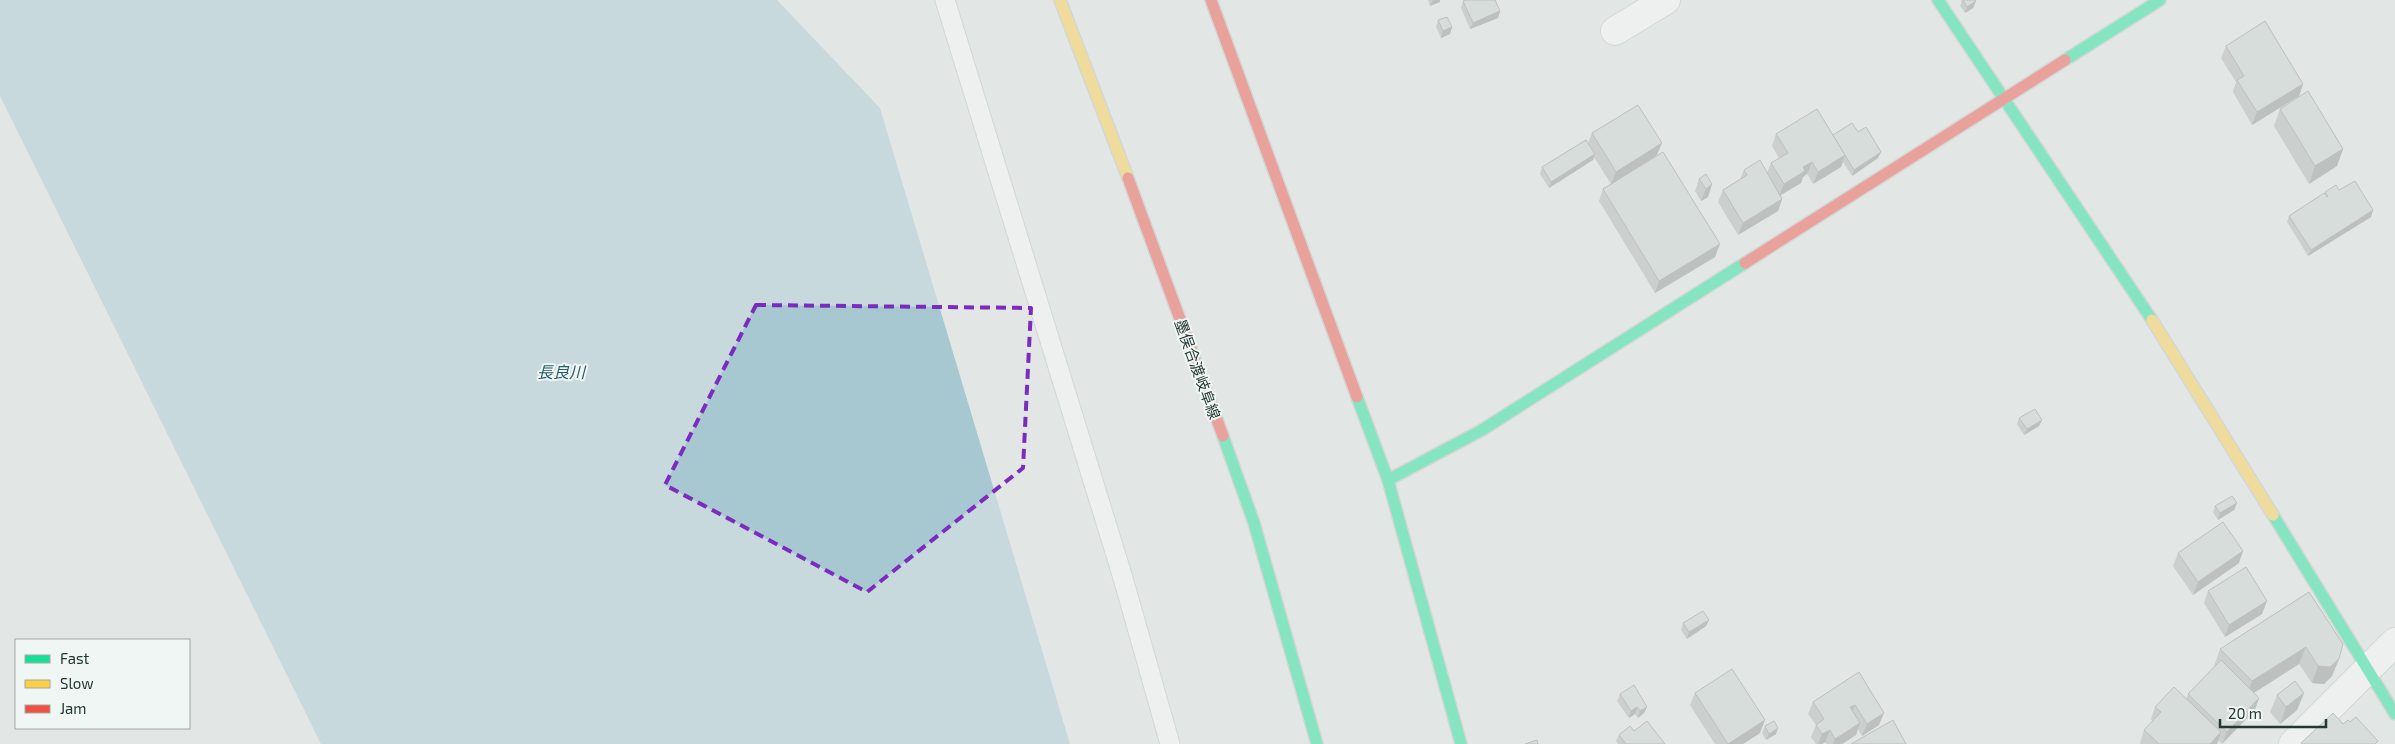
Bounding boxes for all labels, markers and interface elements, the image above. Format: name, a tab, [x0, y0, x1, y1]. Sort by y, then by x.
street label: 墨俣合渡岐阜線	[1172, 317, 1224, 421]
water label: 長良川	[537, 362, 587, 381]
legend	[15, 639, 190, 729]
text: Fast	[60, 649, 90, 667]
text: Slow	[60, 674, 94, 692]
scale bar	[2220, 696, 2326, 728]
text: Jam	[60, 699, 86, 717]
text: 20 m	[2228, 704, 2262, 722]

